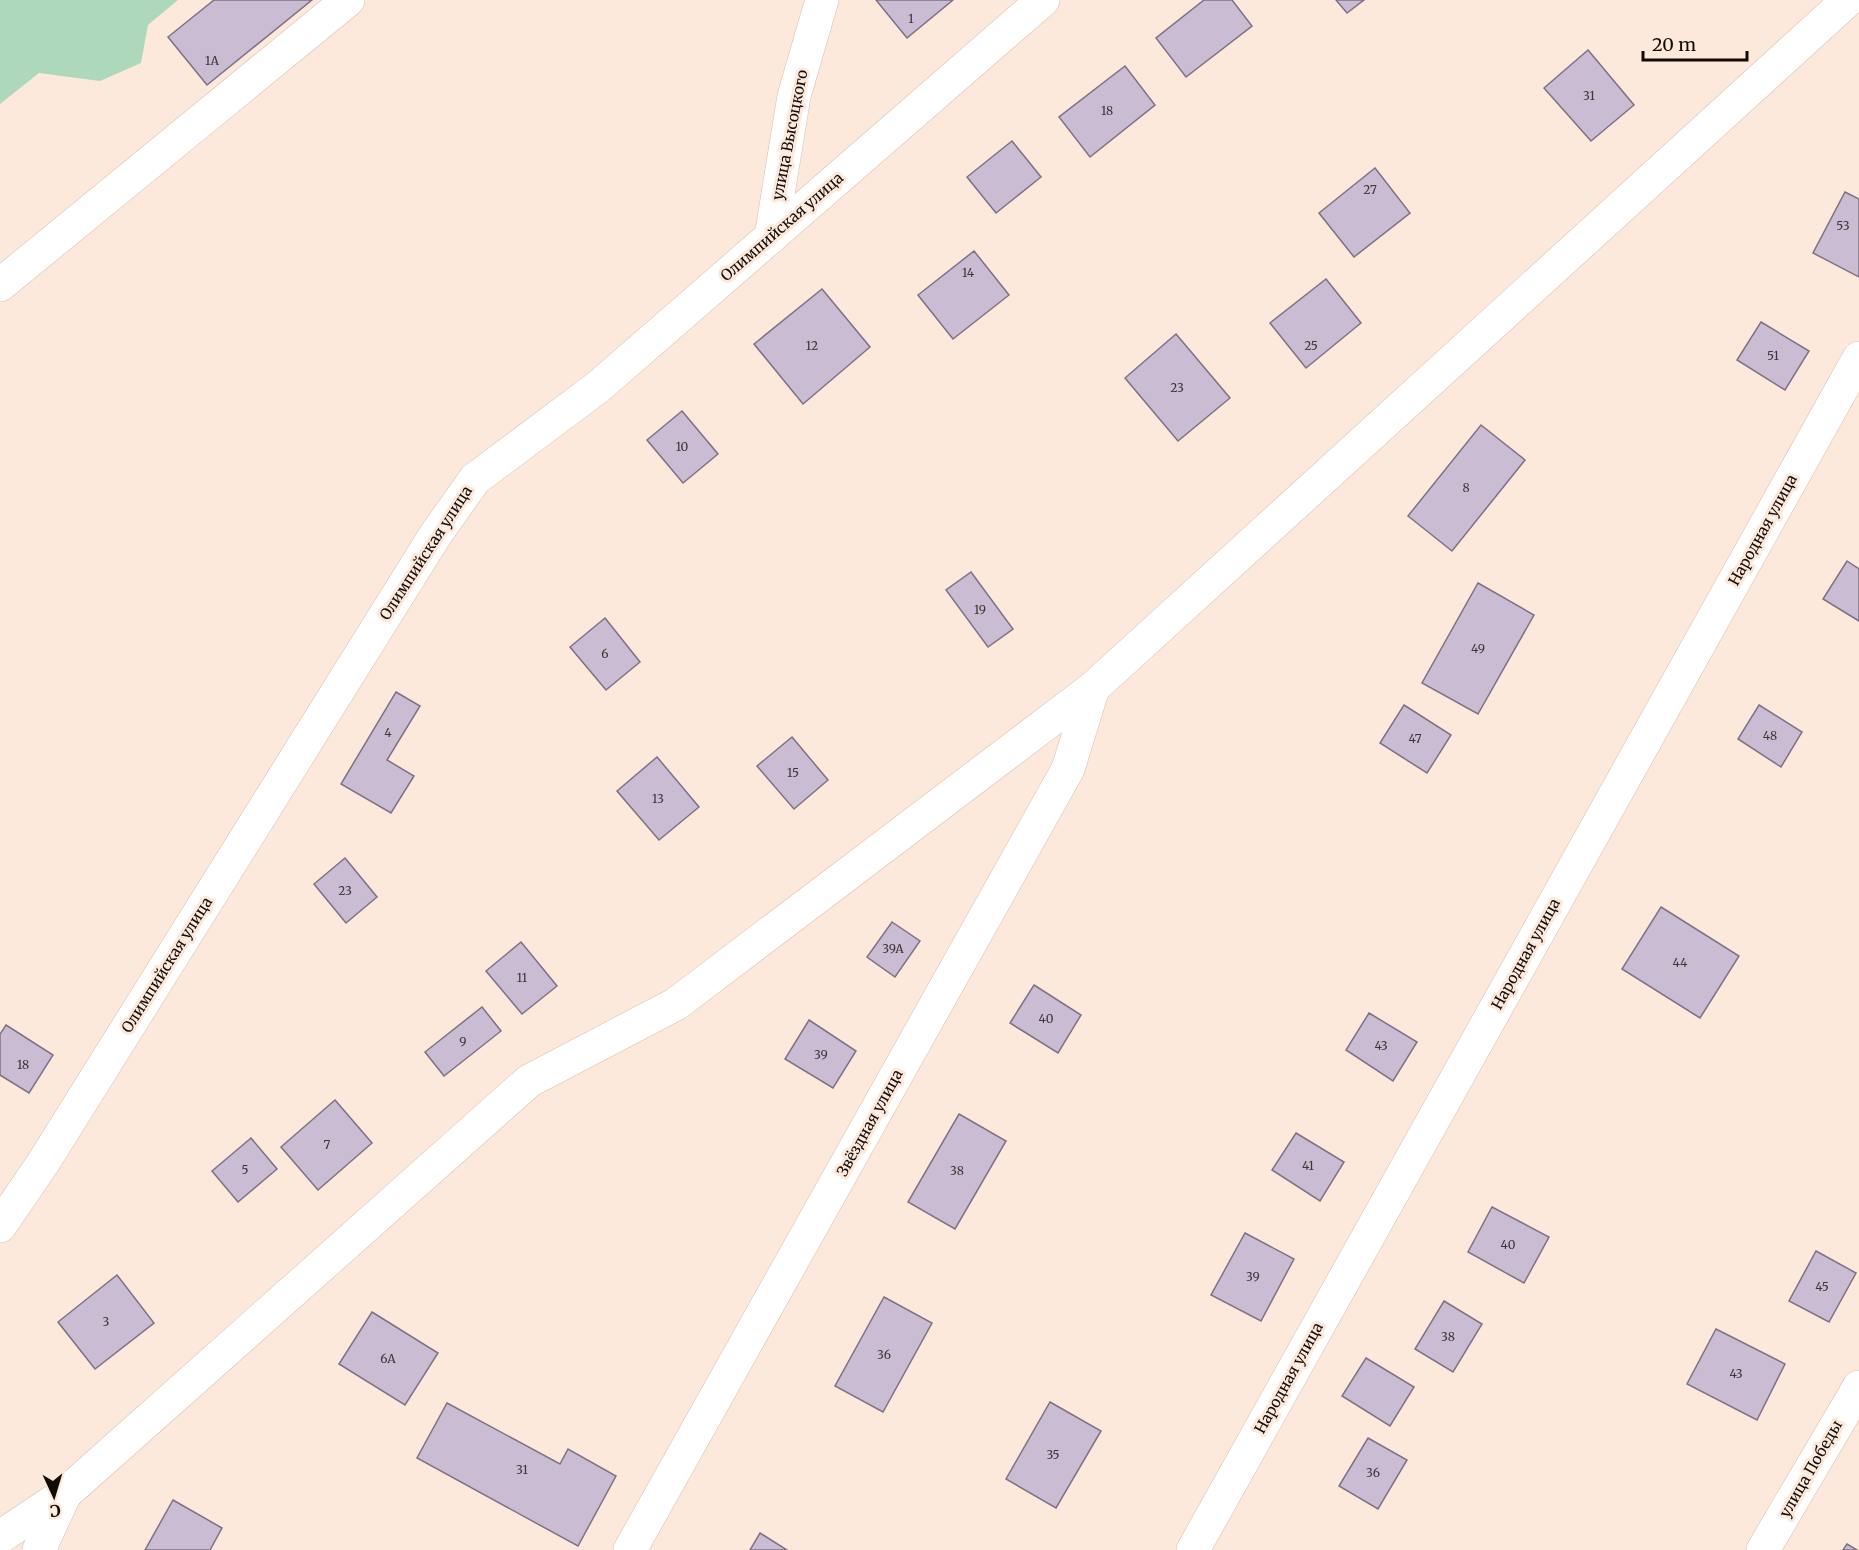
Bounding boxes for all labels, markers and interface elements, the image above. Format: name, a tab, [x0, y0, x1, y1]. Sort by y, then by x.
house number: 1	[908, 11, 914, 26]
scale bar	[1643, 24, 1746, 62]
text: 20 m	[1652, 33, 1696, 56]
house number: 1А	[205, 53, 220, 68]
street label: улица Высоцкого	[768, 68, 812, 202]
house number: 31	[1583, 88, 1595, 103]
house number: 18	[1101, 103, 1113, 118]
street label: Олимпийская улица	[716, 168, 847, 285]
house number: 27	[1363, 182, 1377, 197]
house number: 53	[1836, 218, 1850, 233]
house number: 14	[962, 265, 975, 280]
house number: 12	[806, 338, 818, 353]
house number: 25	[1304, 338, 1318, 353]
house number: 51	[1767, 348, 1779, 363]
house number: 23	[1170, 380, 1184, 395]
house number: 10	[676, 439, 689, 454]
street label: Народная улица	[1724, 471, 1801, 589]
house number: 8	[1462, 480, 1470, 495]
street label: Олимпийская улица	[375, 482, 476, 623]
house number: 19	[974, 602, 986, 617]
house number: 49	[1471, 641, 1485, 656]
house number: 6	[601, 646, 609, 661]
house number: 4	[384, 725, 392, 740]
house number: 48	[1763, 728, 1777, 743]
house number: 47	[1408, 731, 1422, 746]
house number: 15	[787, 765, 799, 780]
house number: 13	[652, 791, 664, 806]
house number: 23	[338, 883, 352, 898]
street label: Олимпийская улица	[117, 893, 216, 1036]
street label: Народная улица	[1487, 895, 1564, 1013]
house number: 39А	[882, 941, 904, 956]
house number: 44	[1673, 955, 1688, 970]
house number: 11	[517, 970, 528, 985]
house number: 40	[1039, 1011, 1054, 1026]
house number: 9	[459, 1034, 467, 1049]
house number: 43	[1374, 1038, 1388, 1053]
house number: 39	[814, 1047, 828, 1062]
house number: 18	[17, 1057, 29, 1072]
street label: Звёздная улица	[832, 1066, 907, 1179]
house number: 7	[324, 1137, 331, 1152]
house number: 41	[1302, 1158, 1315, 1173]
house number: 5	[241, 1162, 249, 1177]
house number: 38	[950, 1163, 964, 1178]
house number: 40	[1501, 1237, 1516, 1252]
house number: 39	[1246, 1269, 1260, 1284]
house number: 45	[1815, 1279, 1829, 1294]
house number: 3	[103, 1314, 110, 1329]
street label: Народная улица	[1250, 1319, 1327, 1437]
house number: 38	[1441, 1329, 1455, 1344]
house number: 36	[877, 1347, 891, 1362]
house number: 6А	[380, 1351, 396, 1366]
house number: 43	[1729, 1366, 1743, 1381]
street label: улица Победы	[1775, 1417, 1846, 1521]
house number: 35	[1046, 1447, 1060, 1462]
house number: 31	[516, 1462, 528, 1477]
house number: 36	[1366, 1465, 1380, 1480]
north arrow	[24, 1466, 84, 1526]
text: С	[49, 1501, 61, 1521]

